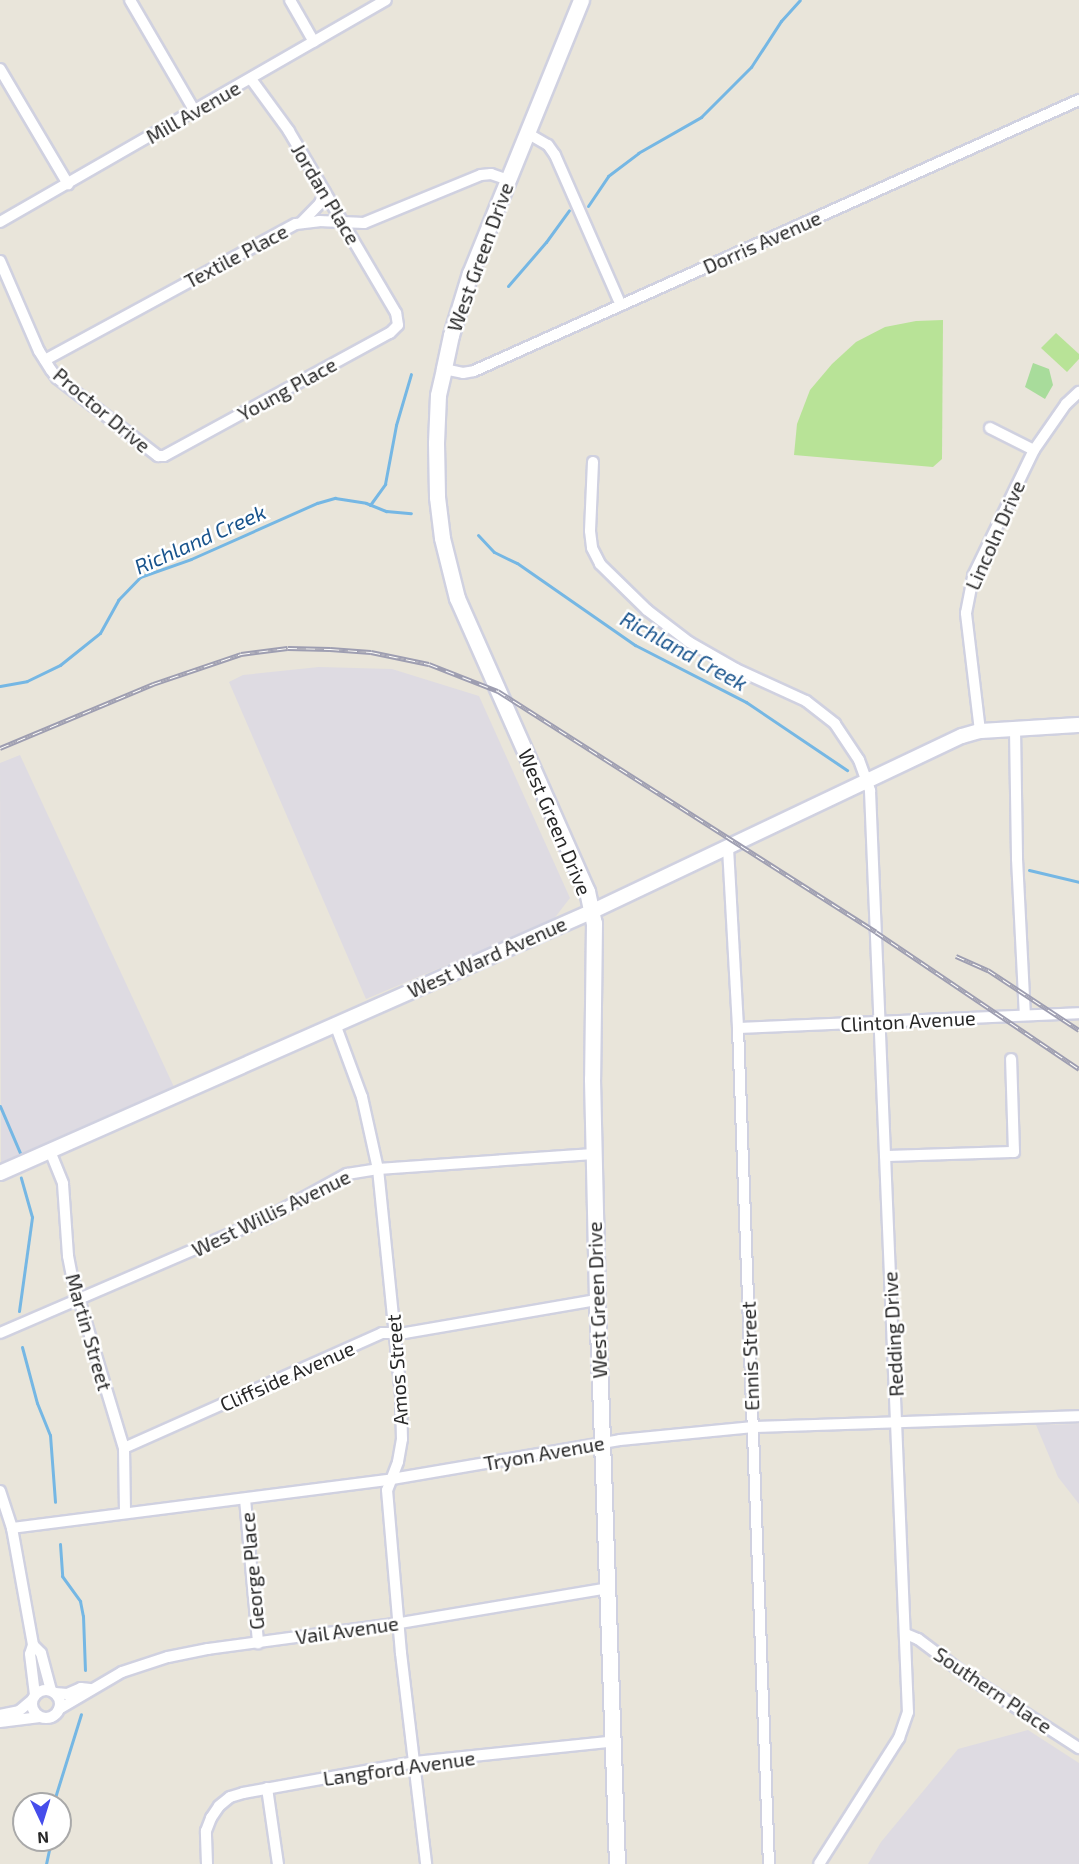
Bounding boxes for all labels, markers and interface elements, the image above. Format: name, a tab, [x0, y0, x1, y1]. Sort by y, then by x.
street label: Mill Avenue	[141, 75, 245, 149]
street label: Jordan Place	[286, 139, 366, 249]
street label: West Green Drive	[442, 179, 518, 335]
street label: Dorris Avenue	[699, 205, 825, 279]
street label: Textile Place	[180, 219, 292, 293]
street label: Young Place	[233, 352, 341, 426]
street label: Proctor Drive	[48, 362, 156, 458]
street label: Lincoln Drive	[960, 477, 1030, 593]
water label: Richland Creek	[130, 499, 270, 579]
water label: Richland Creek	[616, 606, 752, 696]
street label: West Green Drive	[513, 745, 597, 899]
street label: West Ward Avenue	[404, 911, 570, 1003]
street label: Clinton Avenue	[839, 1005, 977, 1037]
street label: West Willis Avenue	[188, 1164, 354, 1262]
street label: West Green Drive	[582, 1221, 612, 1379]
street label: Martin Street	[61, 1271, 117, 1393]
street label: Redding Drive	[878, 1271, 908, 1397]
street label: Ennis Street	[736, 1301, 764, 1411]
street label: Amos Street	[381, 1314, 413, 1426]
street label: Cliffside Avenue	[216, 1335, 358, 1417]
street label: Tryon Avenue	[481, 1431, 607, 1475]
street label: George Place	[235, 1511, 269, 1631]
street label: Vail Avenue	[293, 1611, 401, 1649]
street label: Southern Place	[929, 1642, 1057, 1738]
street label: Langford Avenue	[321, 1745, 477, 1791]
north arrow	[12, 1792, 72, 1852]
text: N	[37, 1829, 50, 1848]

